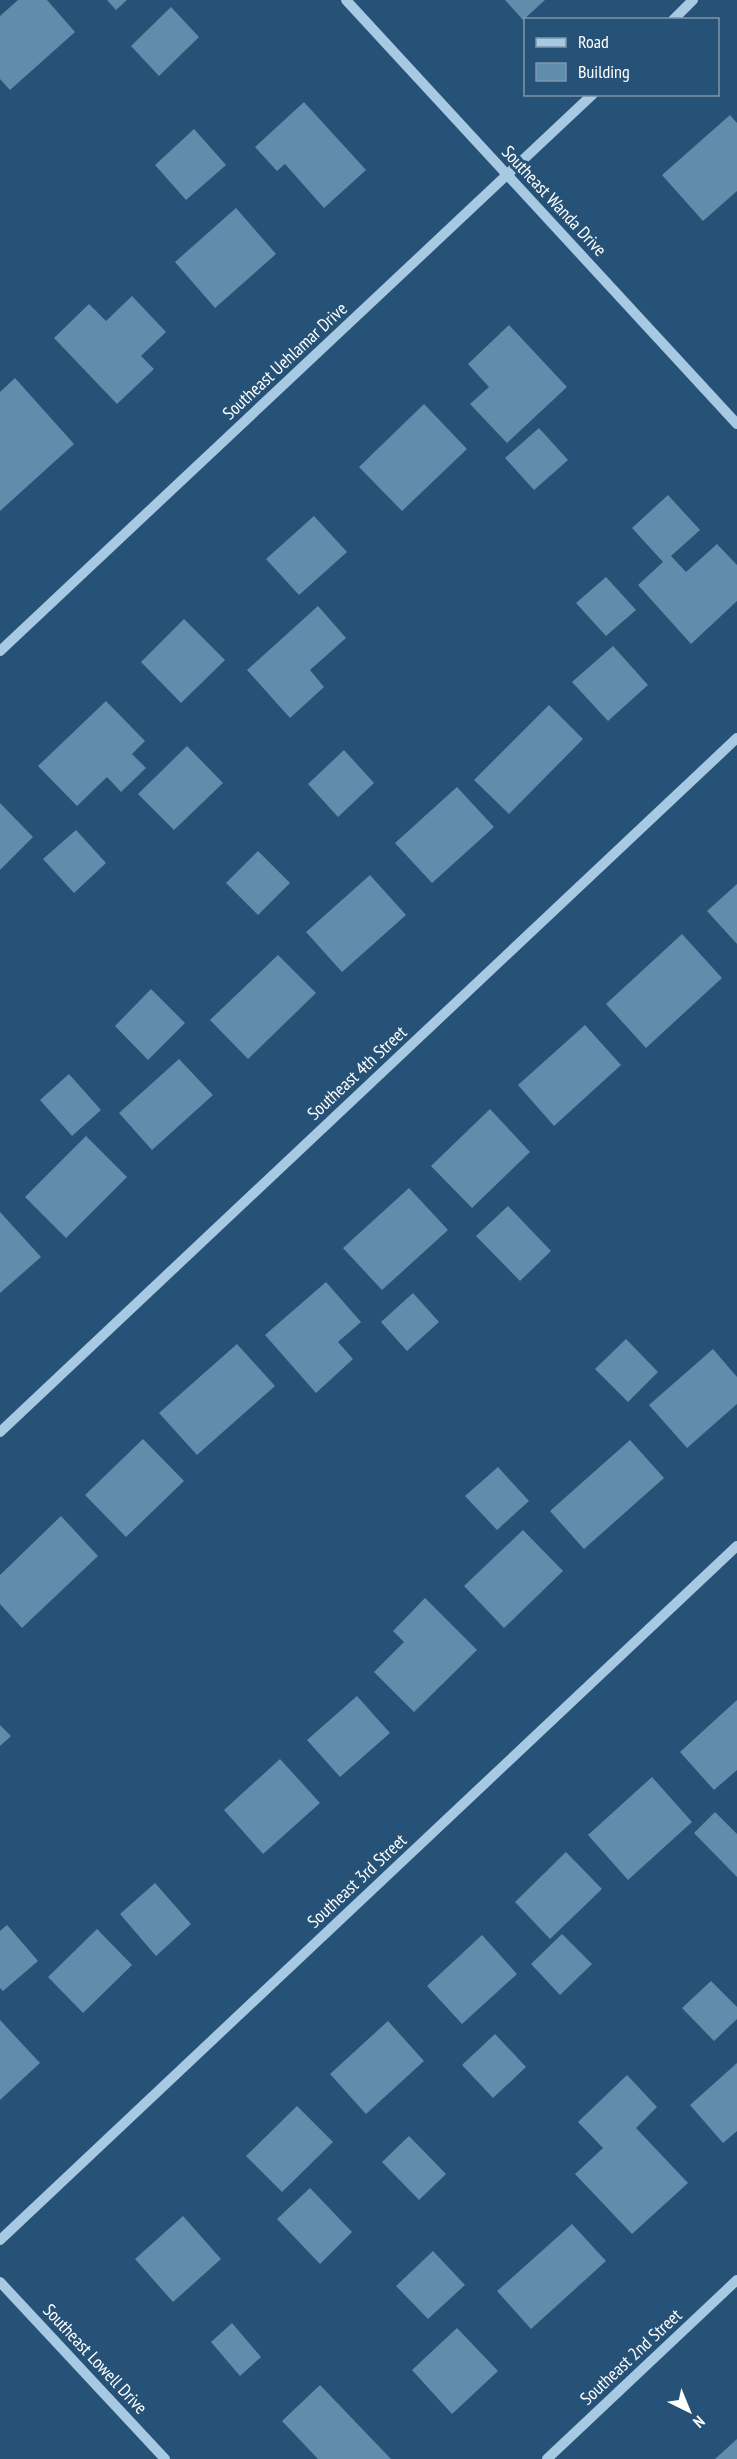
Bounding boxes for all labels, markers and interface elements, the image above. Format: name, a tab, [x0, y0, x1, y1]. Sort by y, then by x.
legend	[524, 18, 719, 96]
text: Road	[578, 30, 609, 53]
text: Building	[578, 60, 630, 83]
street label: Southeast Wanda Drive	[497, 140, 612, 261]
street label: Southeast Uehlamar Drive	[218, 297, 352, 424]
street label: Southeast 4th Street	[302, 1021, 411, 1125]
street label: Southeast 3rd Street	[302, 1829, 411, 1933]
street label: Southeast Lowell Drive	[38, 2299, 152, 2419]
street label: Southeast 2nd Street	[575, 2304, 686, 2410]
north arrow	[659, 2381, 719, 2441]
text: N	[689, 2412, 709, 2432]

